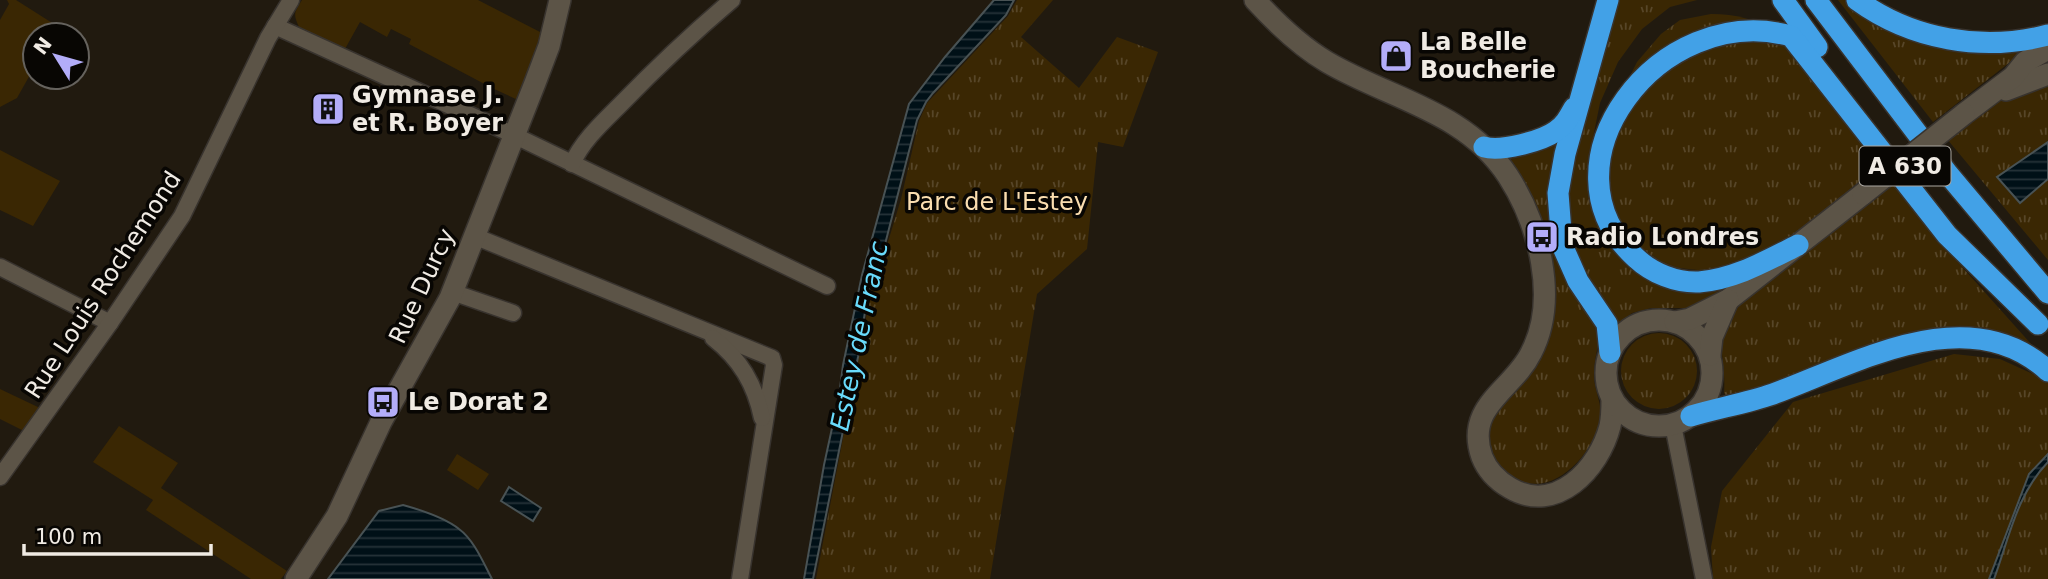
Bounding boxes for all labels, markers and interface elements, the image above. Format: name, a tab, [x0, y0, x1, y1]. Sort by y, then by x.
north arrow	[21, 21, 91, 91]
place label: La Belle Boucherie	[1420, 28, 1556, 84]
text: N	[29, 33, 56, 59]
shop icon: La Belle Boucherie	[1377, 37, 1415, 75]
place label: Gymnase J. et R. Boyer	[352, 81, 503, 137]
building icon: Gymnase J. et R. Boyer	[309, 90, 347, 128]
road number: A 630	[1860, 146, 1951, 186]
street label: Rue Louis Rochemond	[19, 166, 187, 404]
park label: Parc de L'Estey	[906, 188, 1088, 216]
bus stop icon: Radio Londres	[1523, 218, 1561, 256]
place label: Radio Londres	[1566, 223, 1759, 251]
street label: Rue Durcy	[383, 224, 461, 348]
water label: Estey de Franc	[824, 239, 894, 433]
bus stop icon: Le Dorat 2	[364, 383, 402, 421]
place label: Le Dorat 2	[408, 388, 549, 416]
scale bar	[24, 512, 212, 556]
text: 100 m	[35, 525, 102, 549]

